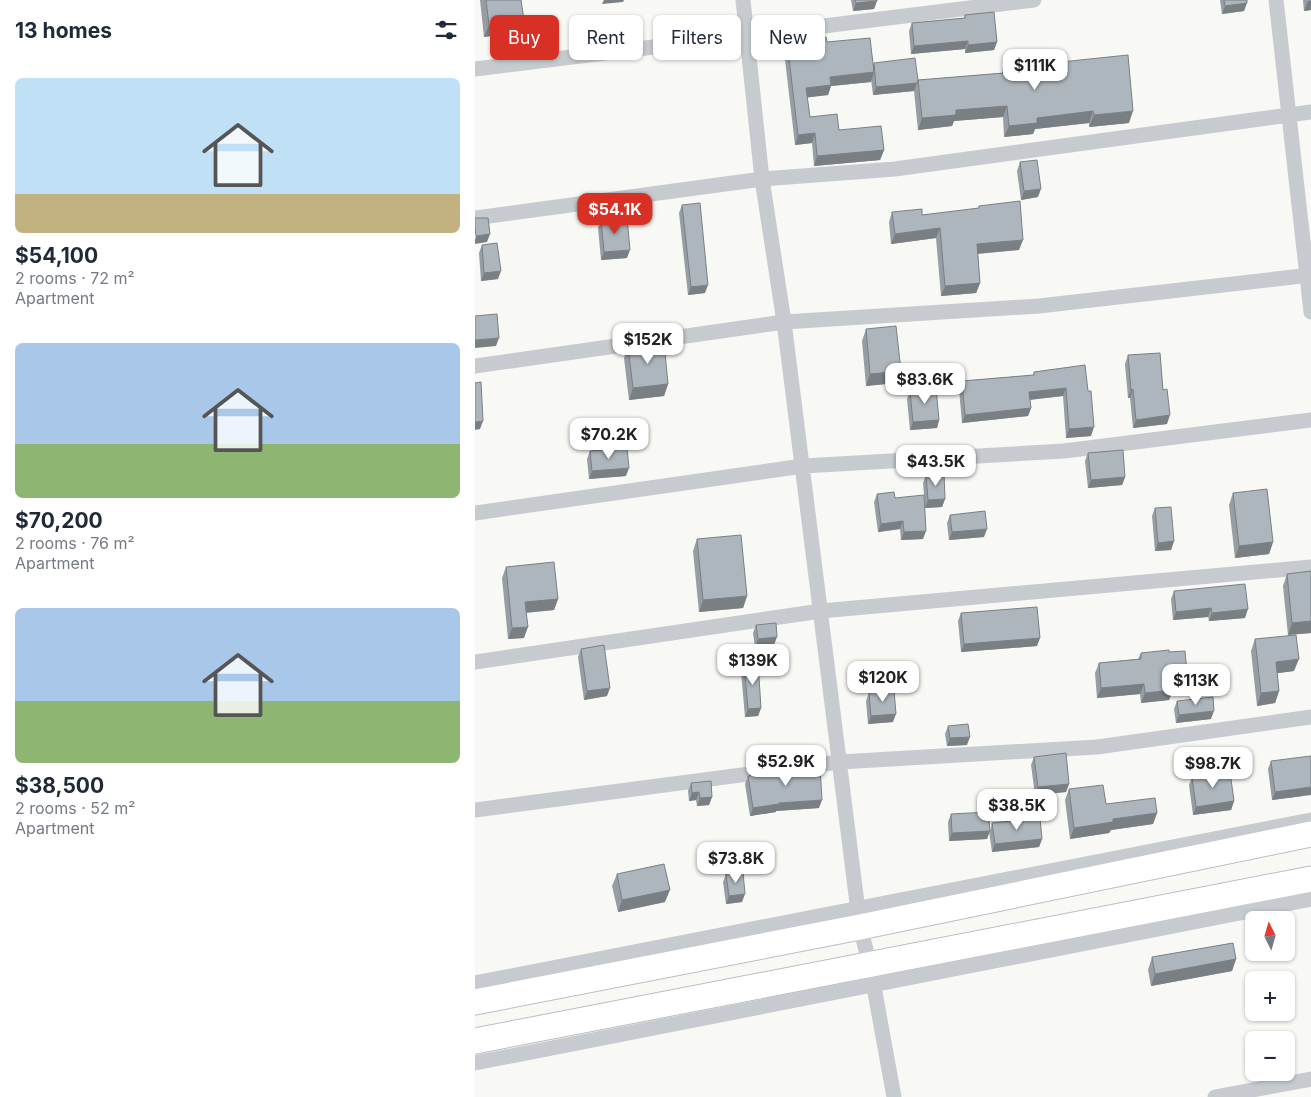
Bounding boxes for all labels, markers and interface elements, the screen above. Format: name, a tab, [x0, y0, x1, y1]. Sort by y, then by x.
chip: Buy	[490, 15, 559, 60]
chip: Rent	[569, 15, 643, 60]
chip: Filters	[653, 15, 741, 60]
chip: New	[751, 15, 825, 60]
icon: filters	[432, 16, 460, 44]
text: 13 homes	[15, 18, 112, 43]
pin: $111K	[1000, 48, 1070, 91]
text: $111K	[1014, 55, 1056, 75]
icon: home	[193, 110, 283, 200]
pin: $54.1K	[574, 192, 656, 235]
text: $54.1K	[588, 199, 642, 219]
text: $54,100	[15, 243, 98, 268]
text: 2 rooms · 72 m²	[15, 268, 135, 288]
text: Apartment	[15, 288, 95, 308]
pin: $152K	[613, 322, 683, 365]
text: $152K	[623, 329, 673, 349]
pin: $83.6K	[884, 362, 966, 405]
text: $83.6K	[896, 369, 954, 389]
icon: home	[193, 375, 283, 465]
pin: $70.2K	[568, 418, 650, 460]
text: $70.2K	[581, 424, 637, 444]
pin: $43.5K	[895, 444, 977, 487]
text: $43.5K	[907, 451, 965, 471]
text: $70,200	[15, 508, 103, 533]
text: 2 rooms · 76 m²	[15, 533, 135, 553]
text: Apartment	[15, 553, 95, 573]
icon: home	[193, 640, 283, 730]
pin: $139K	[718, 644, 788, 686]
text: $139K	[728, 650, 778, 670]
pin: $120K	[848, 660, 918, 703]
pin: $113K	[1161, 664, 1231, 706]
text: $120K	[858, 667, 908, 687]
text: $113K	[1173, 670, 1219, 690]
pin: $52.9K	[745, 744, 827, 787]
pin: $98.7K	[1172, 746, 1254, 789]
text: $52.9K	[757, 751, 815, 771]
text: $98.7K	[1185, 753, 1241, 773]
text: $38,500	[15, 773, 104, 798]
pin: $38.5K	[976, 788, 1058, 831]
text: $38.5K	[988, 795, 1046, 815]
text: 2 rooms · 52 m²	[15, 798, 135, 818]
text: Apartment	[15, 818, 95, 838]
pin: $73.8K	[695, 842, 777, 884]
text: $73.8K	[708, 848, 764, 868]
north arrow	[1245, 911, 1295, 961]
map controls	[1245, 911, 1295, 1081]
button: +	[1245, 971, 1295, 1021]
button: −	[1245, 1031, 1295, 1081]

